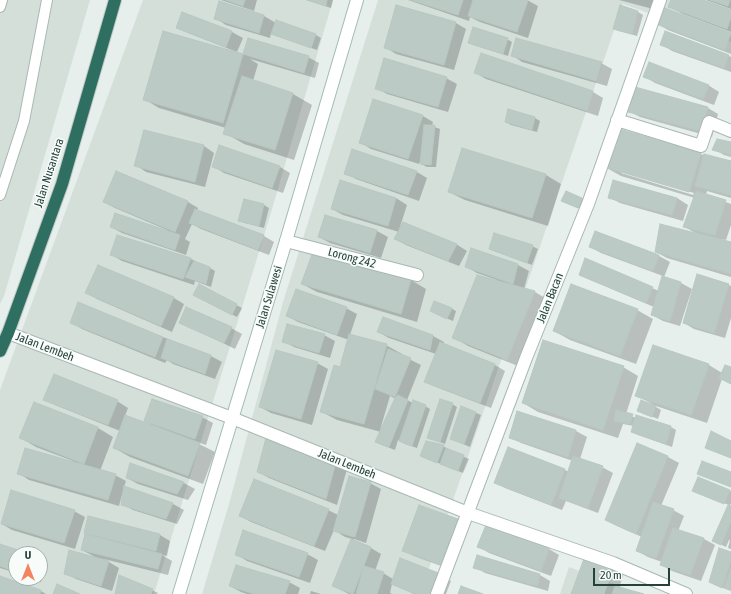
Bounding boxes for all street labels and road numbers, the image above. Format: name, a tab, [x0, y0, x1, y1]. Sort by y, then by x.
street label: Jalan Nusantara	[31, 137, 67, 209]
street label: Lorong 242	[326, 245, 378, 271]
street label: Jalan Sulawesi	[253, 264, 285, 330]
street label: Jalan Bacan	[533, 271, 567, 325]
street label: Jalan Lembeh	[14, 329, 76, 365]
street label: Jalan Lembeh	[316, 446, 378, 482]

